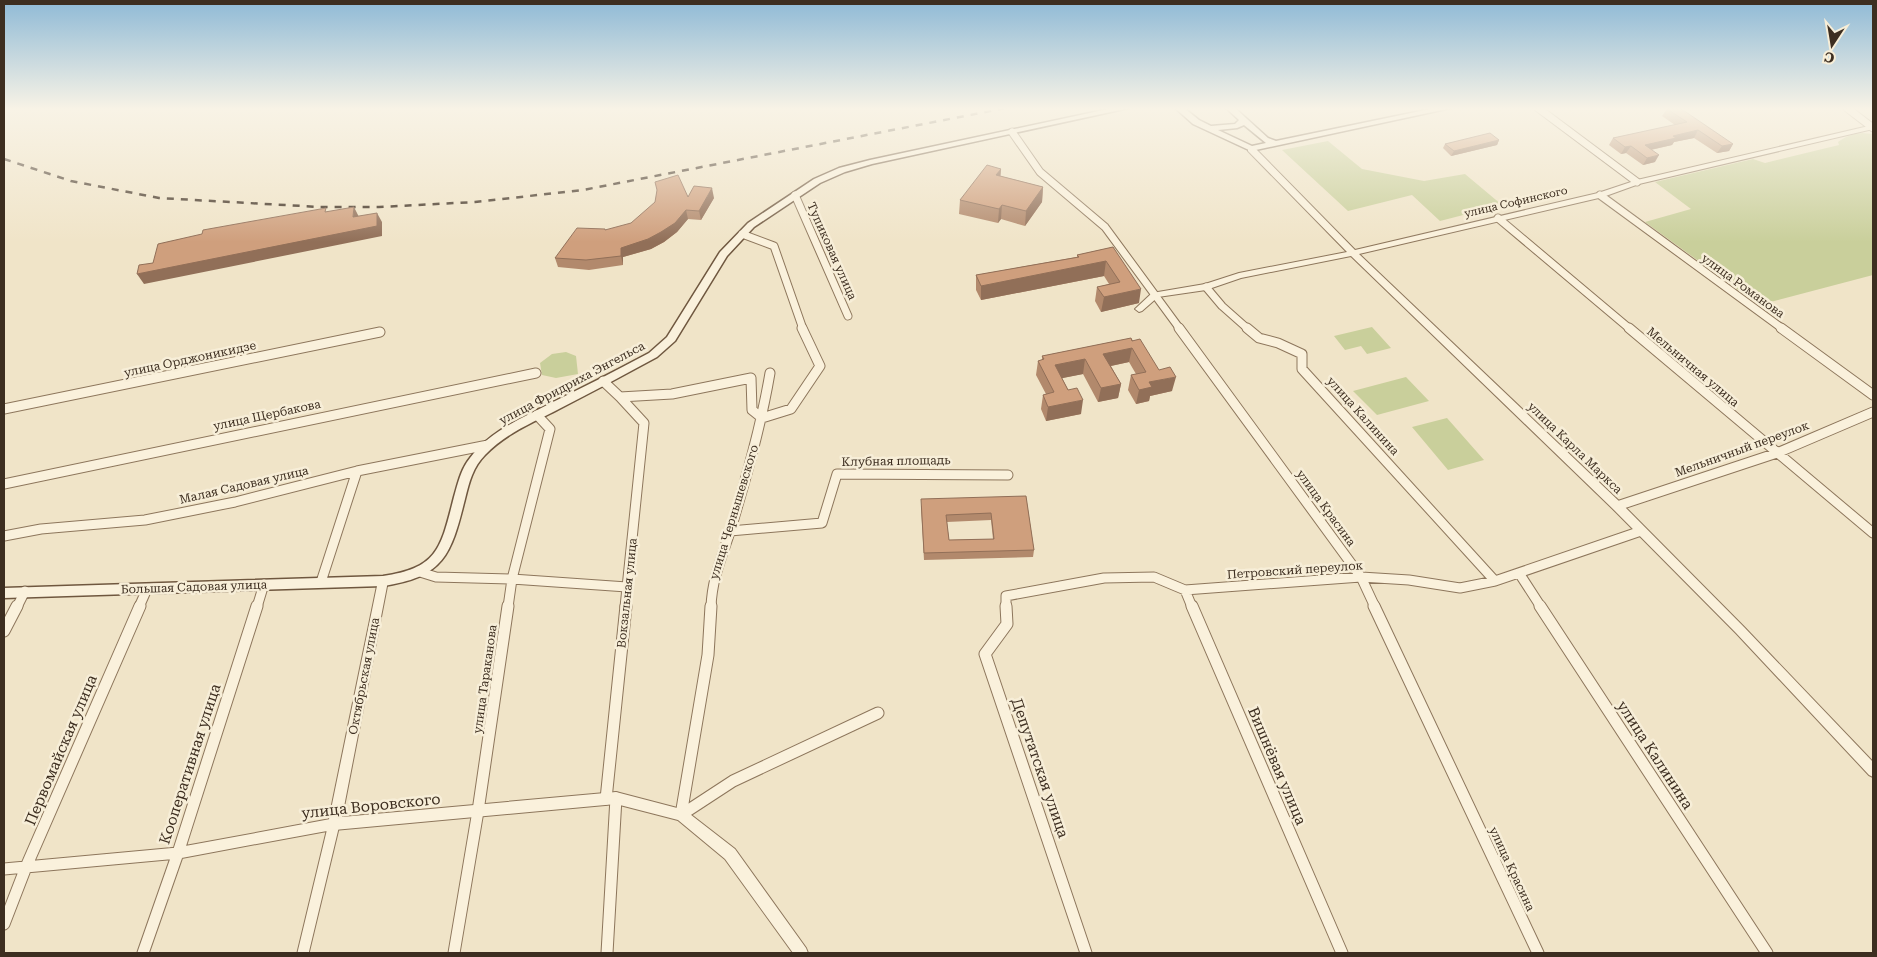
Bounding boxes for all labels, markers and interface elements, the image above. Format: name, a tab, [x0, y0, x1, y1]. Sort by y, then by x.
north arrow	[1807, 20, 1857, 70]
text: С	[1823, 49, 1836, 67]
street label: улица Софинского	[1463, 184, 1569, 220]
street label: Тупиковая улица	[804, 200, 860, 302]
street label: улица Романова	[1699, 251, 1788, 321]
street label: Мельничная улица	[1644, 324, 1742, 410]
street label: улица Орджоникидзе	[123, 338, 258, 380]
street label: улица Фридриха Энгельса	[497, 338, 648, 427]
street label: улица Калинина	[1324, 374, 1402, 458]
street label: улица Щербакова	[212, 397, 322, 433]
street label: улица Карла Маркса	[1525, 399, 1625, 497]
street label: Мельничный переулок	[1673, 418, 1811, 480]
street label: улица Чернышевского	[707, 443, 761, 581]
street label: Клубная площадь	[841, 453, 951, 469]
street label: Малая Садовая улица	[178, 463, 310, 507]
street label: улица Красина	[1293, 467, 1359, 549]
street label: Вокзальная улица	[614, 537, 640, 649]
street label: Петровский переулок	[1226, 558, 1364, 582]
street label: Большая Садовая улица	[121, 577, 268, 597]
street label: Октябрьская улица	[346, 616, 382, 736]
street label: улица Тараканова	[470, 623, 500, 734]
street label: Первомайская улица	[21, 672, 101, 828]
street label: Кооперативная улица	[156, 681, 224, 847]
street label: Депутатская улица	[1008, 696, 1072, 840]
street label: улица Калинина	[1613, 697, 1697, 813]
street label: Вишнёвая улица	[1244, 704, 1310, 828]
street label: улица Воровского	[301, 790, 441, 822]
street label: улица Красина	[1486, 825, 1538, 914]

